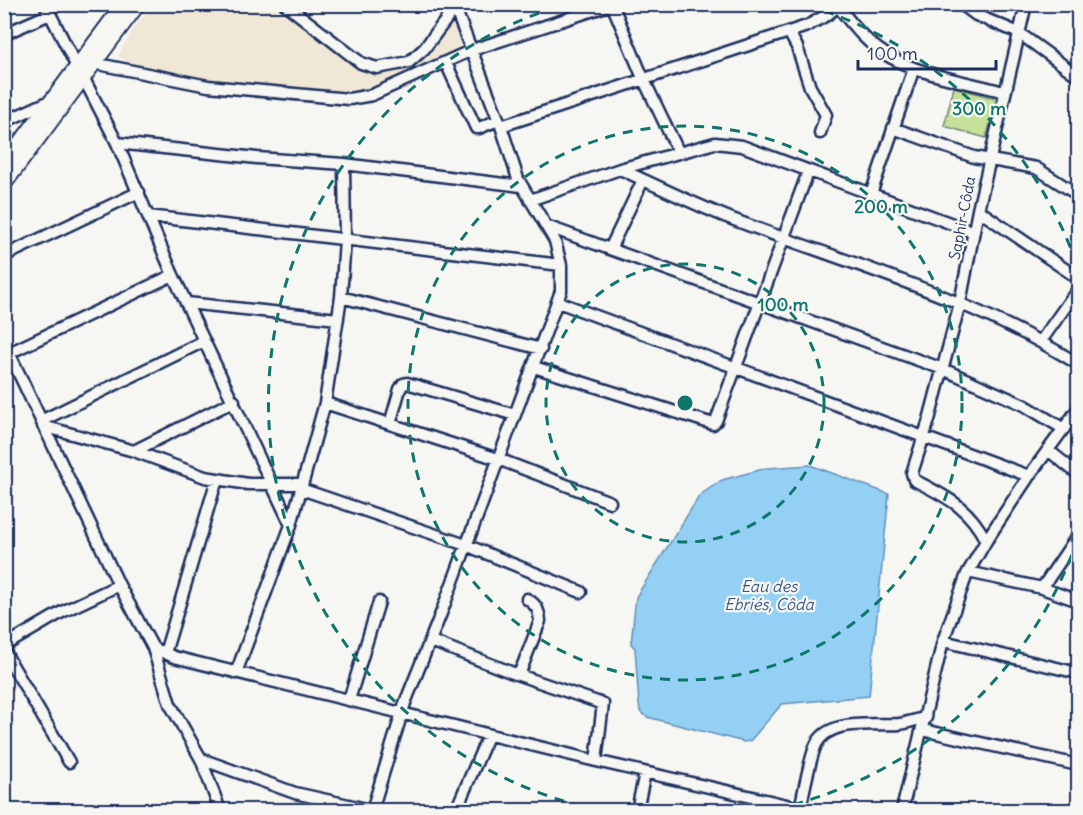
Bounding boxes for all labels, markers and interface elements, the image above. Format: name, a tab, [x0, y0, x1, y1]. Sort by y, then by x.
scale bar	[858, 33, 996, 71]
text: 100 m	[867, 42, 918, 65]
text: 300 m	[952, 97, 1006, 120]
street label: Saphir-Côda	[945, 174, 979, 261]
text: 200 m	[854, 195, 908, 218]
text: 100 m	[758, 293, 809, 316]
centre of rings	[675, 393, 695, 413]
water label: Eau des Ebriés, Côda	[724, 576, 815, 614]

